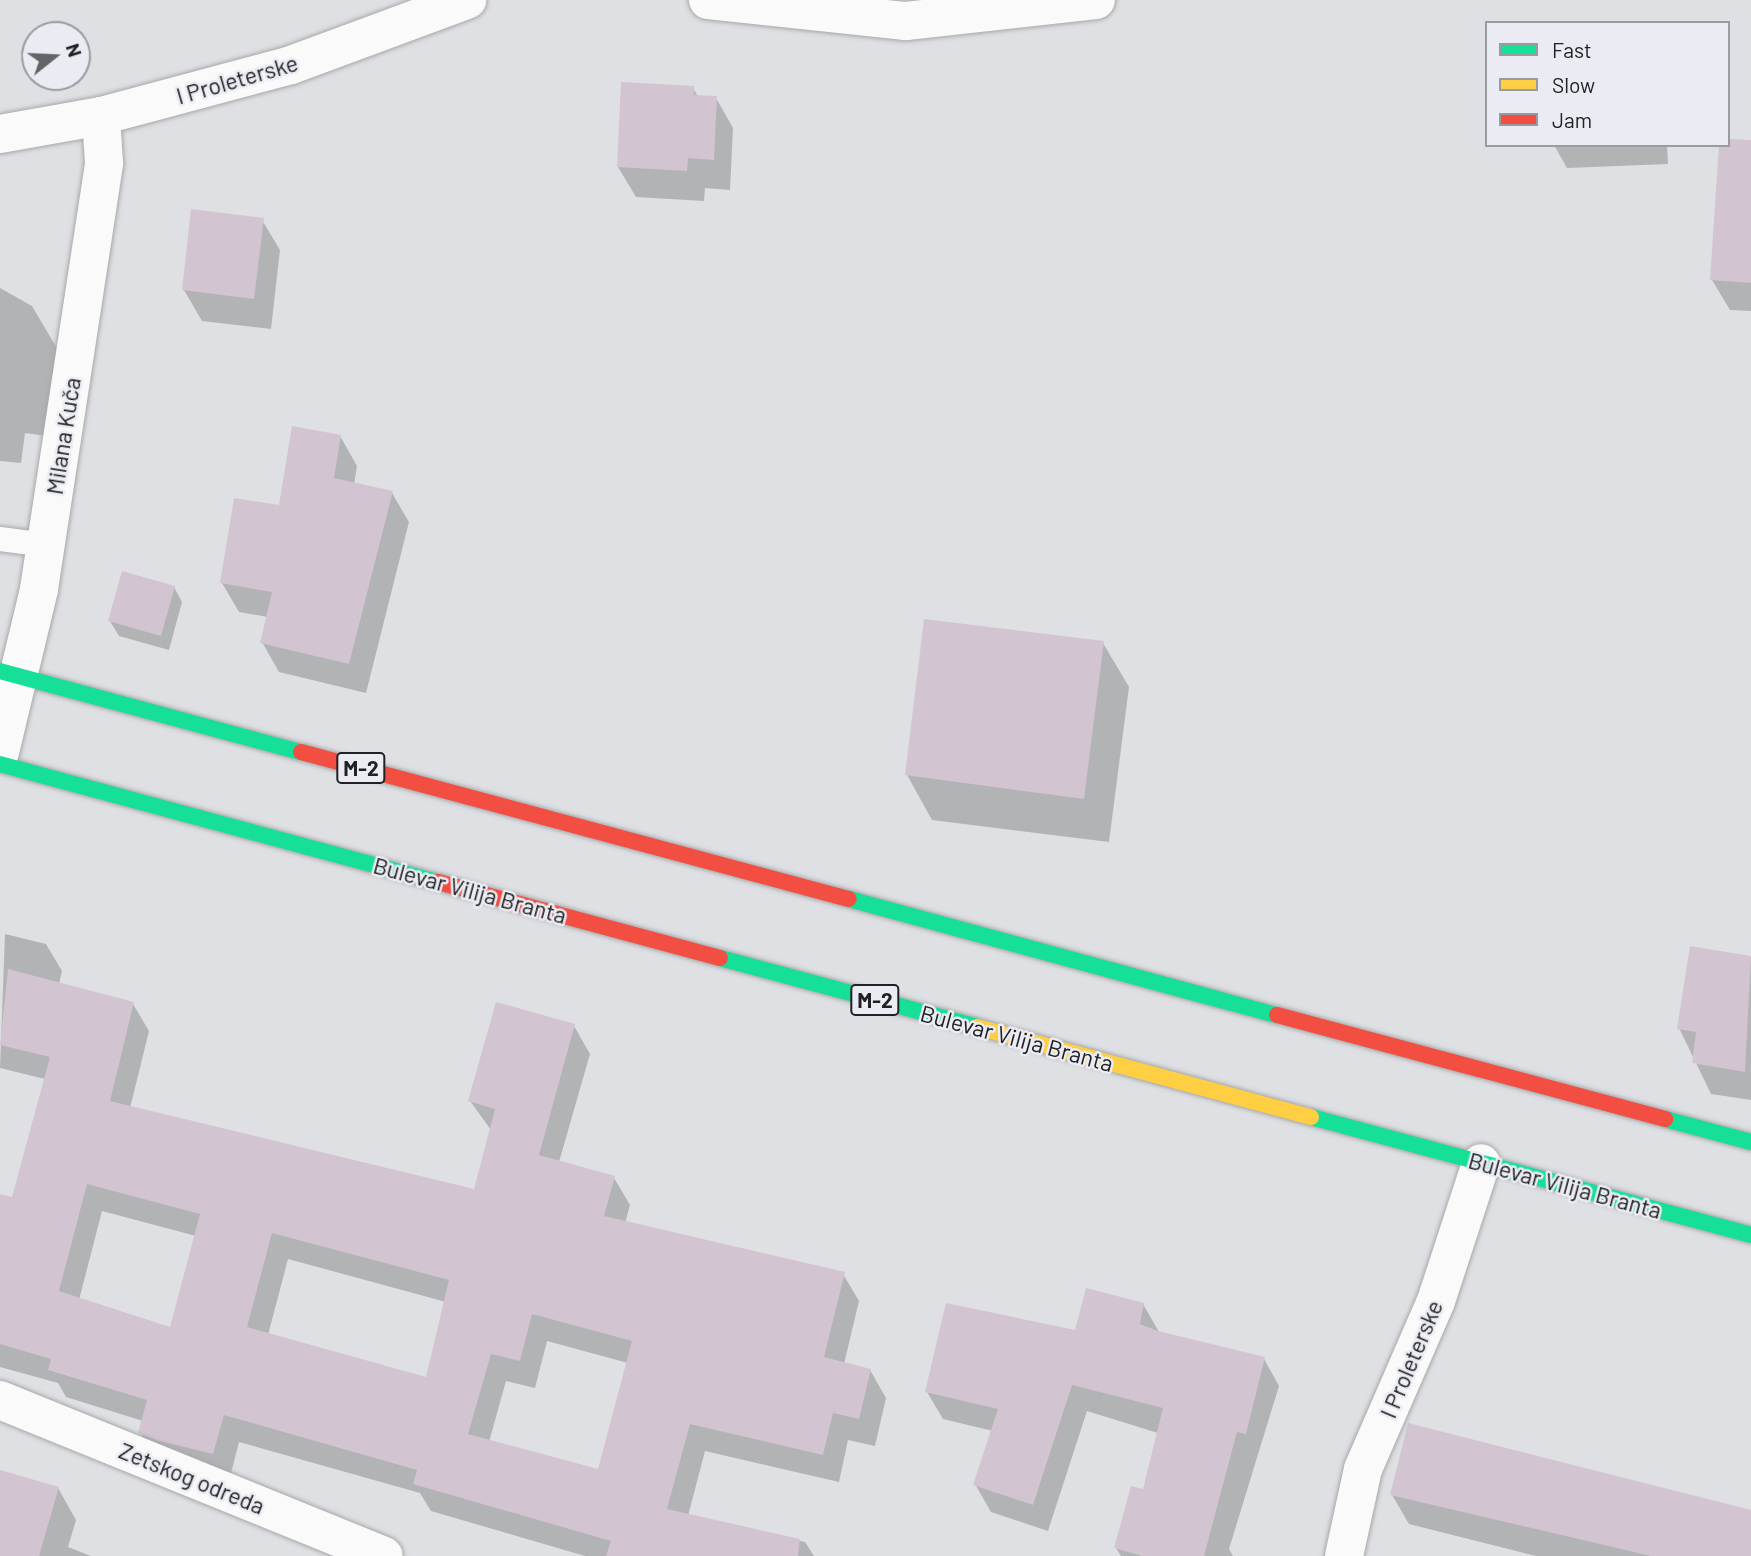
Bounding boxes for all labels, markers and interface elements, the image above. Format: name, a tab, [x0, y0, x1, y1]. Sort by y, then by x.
north arrow	[21, 21, 91, 91]
legend	[1485, 21, 1730, 147]
text: Fast	[1552, 37, 1592, 62]
text: N	[62, 40, 87, 60]
street label: I Proleterske	[173, 48, 301, 110]
text: Slow	[1552, 72, 1595, 97]
text: Jam	[1552, 107, 1592, 132]
street label: Milana Kuča	[40, 375, 86, 497]
road number: M-2	[335, 750, 387, 786]
street label: Bulevar Vilija Branta	[370, 851, 570, 929]
road number: M-2	[849, 982, 901, 1018]
street label: Bulevar Vilija Branta	[917, 999, 1117, 1077]
street label: Bulevar Vilija Branta	[1465, 1146, 1665, 1224]
street label: I Proleterske	[1374, 1296, 1448, 1422]
street label: Zetskog odreda	[115, 1436, 269, 1520]

